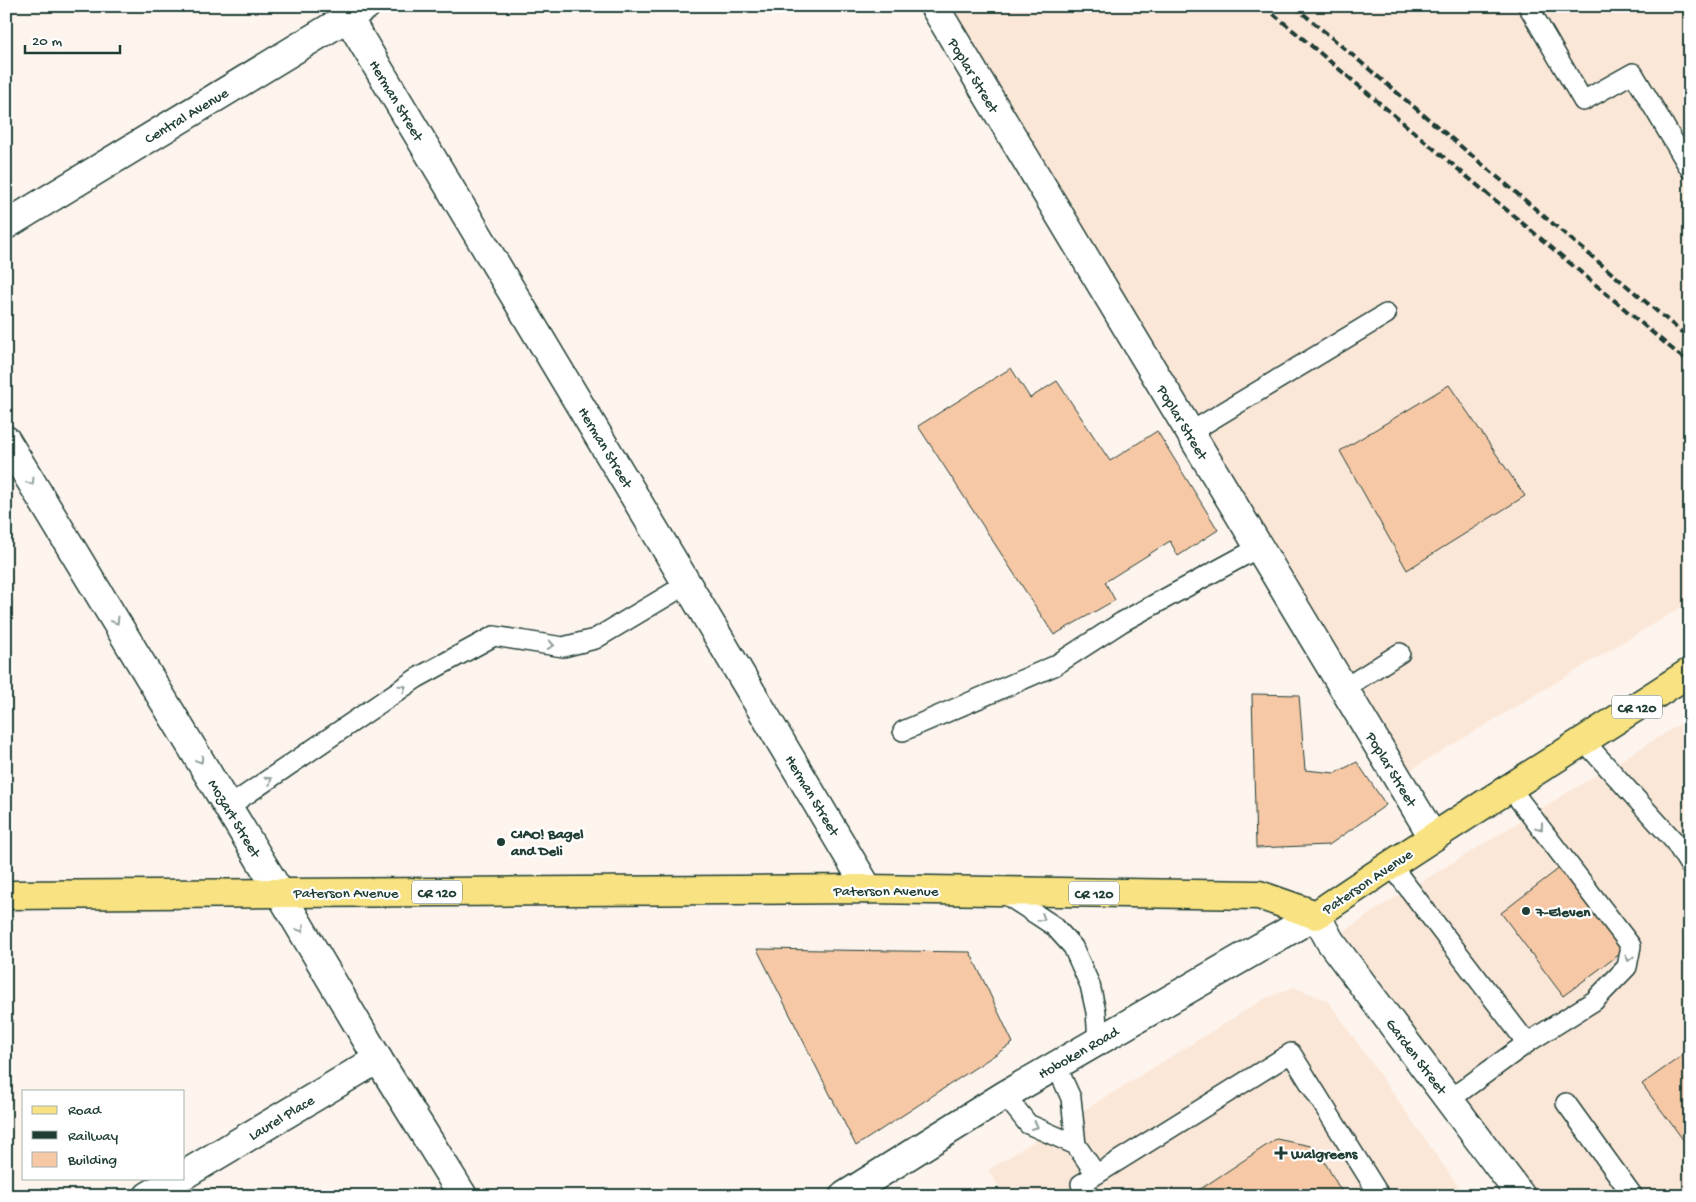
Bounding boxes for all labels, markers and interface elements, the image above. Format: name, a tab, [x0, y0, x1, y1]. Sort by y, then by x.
scale bar	[25, 22, 120, 54]
text: 20 m	[32, 33, 62, 51]
street label: Poplar Street	[942, 35, 1003, 118]
street label: Herman Street	[364, 57, 427, 146]
street label: Central Avenue	[142, 84, 232, 149]
street label: Poplar Street	[1151, 382, 1212, 465]
street label: Herman Street	[573, 404, 636, 493]
one-way arrow	[25, 476, 35, 485]
one-way arrow	[109, 615, 119, 624]
one-way arrow	[547, 639, 555, 650]
one-way arrow	[397, 685, 407, 694]
road number: CR 120	[1612, 696, 1662, 719]
street label: Poplar Street	[1360, 729, 1421, 812]
street label: Herman Street	[780, 752, 843, 841]
one-way arrow	[193, 754, 203, 763]
street label: Mozart Street	[203, 777, 265, 863]
one-way arrow	[263, 777, 272, 786]
one-way arrow	[1534, 821, 1543, 831]
place label: CIAO! Bagel and Deli	[510, 826, 584, 861]
marker: CIAO! Bagel and Deli	[495, 836, 507, 848]
street label: Paterson Avenue	[1319, 846, 1417, 920]
road number: CR 120	[412, 880, 462, 904]
road number: CR 120	[1069, 881, 1119, 904]
street label: Paterson Avenue	[833, 883, 939, 901]
street label: Paterson Avenue	[293, 885, 399, 903]
place label: 7-Eleven	[1535, 904, 1591, 922]
marker: 7-Eleven	[1520, 905, 1532, 917]
one-way arrow	[1036, 912, 1046, 921]
one-way arrow	[295, 924, 305, 933]
one-way arrow	[1624, 954, 1635, 962]
street label: Garden Street	[1381, 1016, 1451, 1100]
street label: Hoboken Road	[1036, 1023, 1123, 1084]
legend	[22, 1090, 185, 1180]
street label: Laurel Place	[246, 1092, 318, 1145]
text: Road	[68, 1102, 102, 1120]
one-way arrow	[1030, 1120, 1039, 1131]
text: Railway	[68, 1128, 119, 1146]
place label: Walgreens	[1290, 1146, 1359, 1164]
marker: Walgreens	[1275, 1147, 1287, 1159]
text: Building	[67, 1152, 117, 1170]

